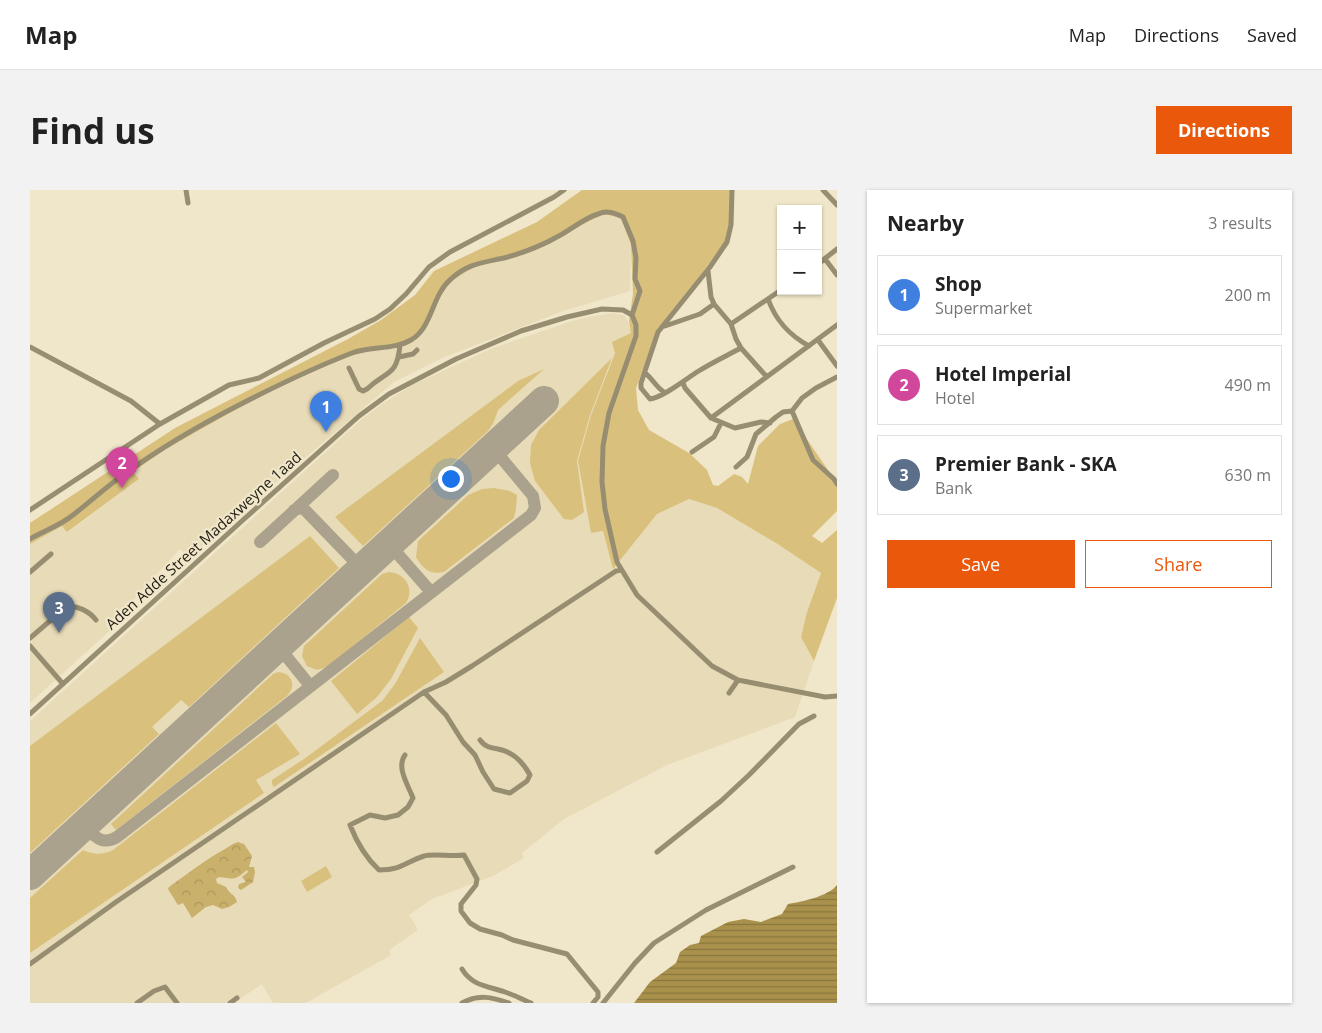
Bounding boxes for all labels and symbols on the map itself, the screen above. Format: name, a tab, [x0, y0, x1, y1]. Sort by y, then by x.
pin: 1	[310, 391, 342, 432]
street label: Aden Adde Street Madaxweyne 1aad	[101, 447, 305, 633]
pin: 2	[106, 447, 138, 488]
your location	[438, 466, 464, 492]
pin: 3	[43, 592, 75, 633]

